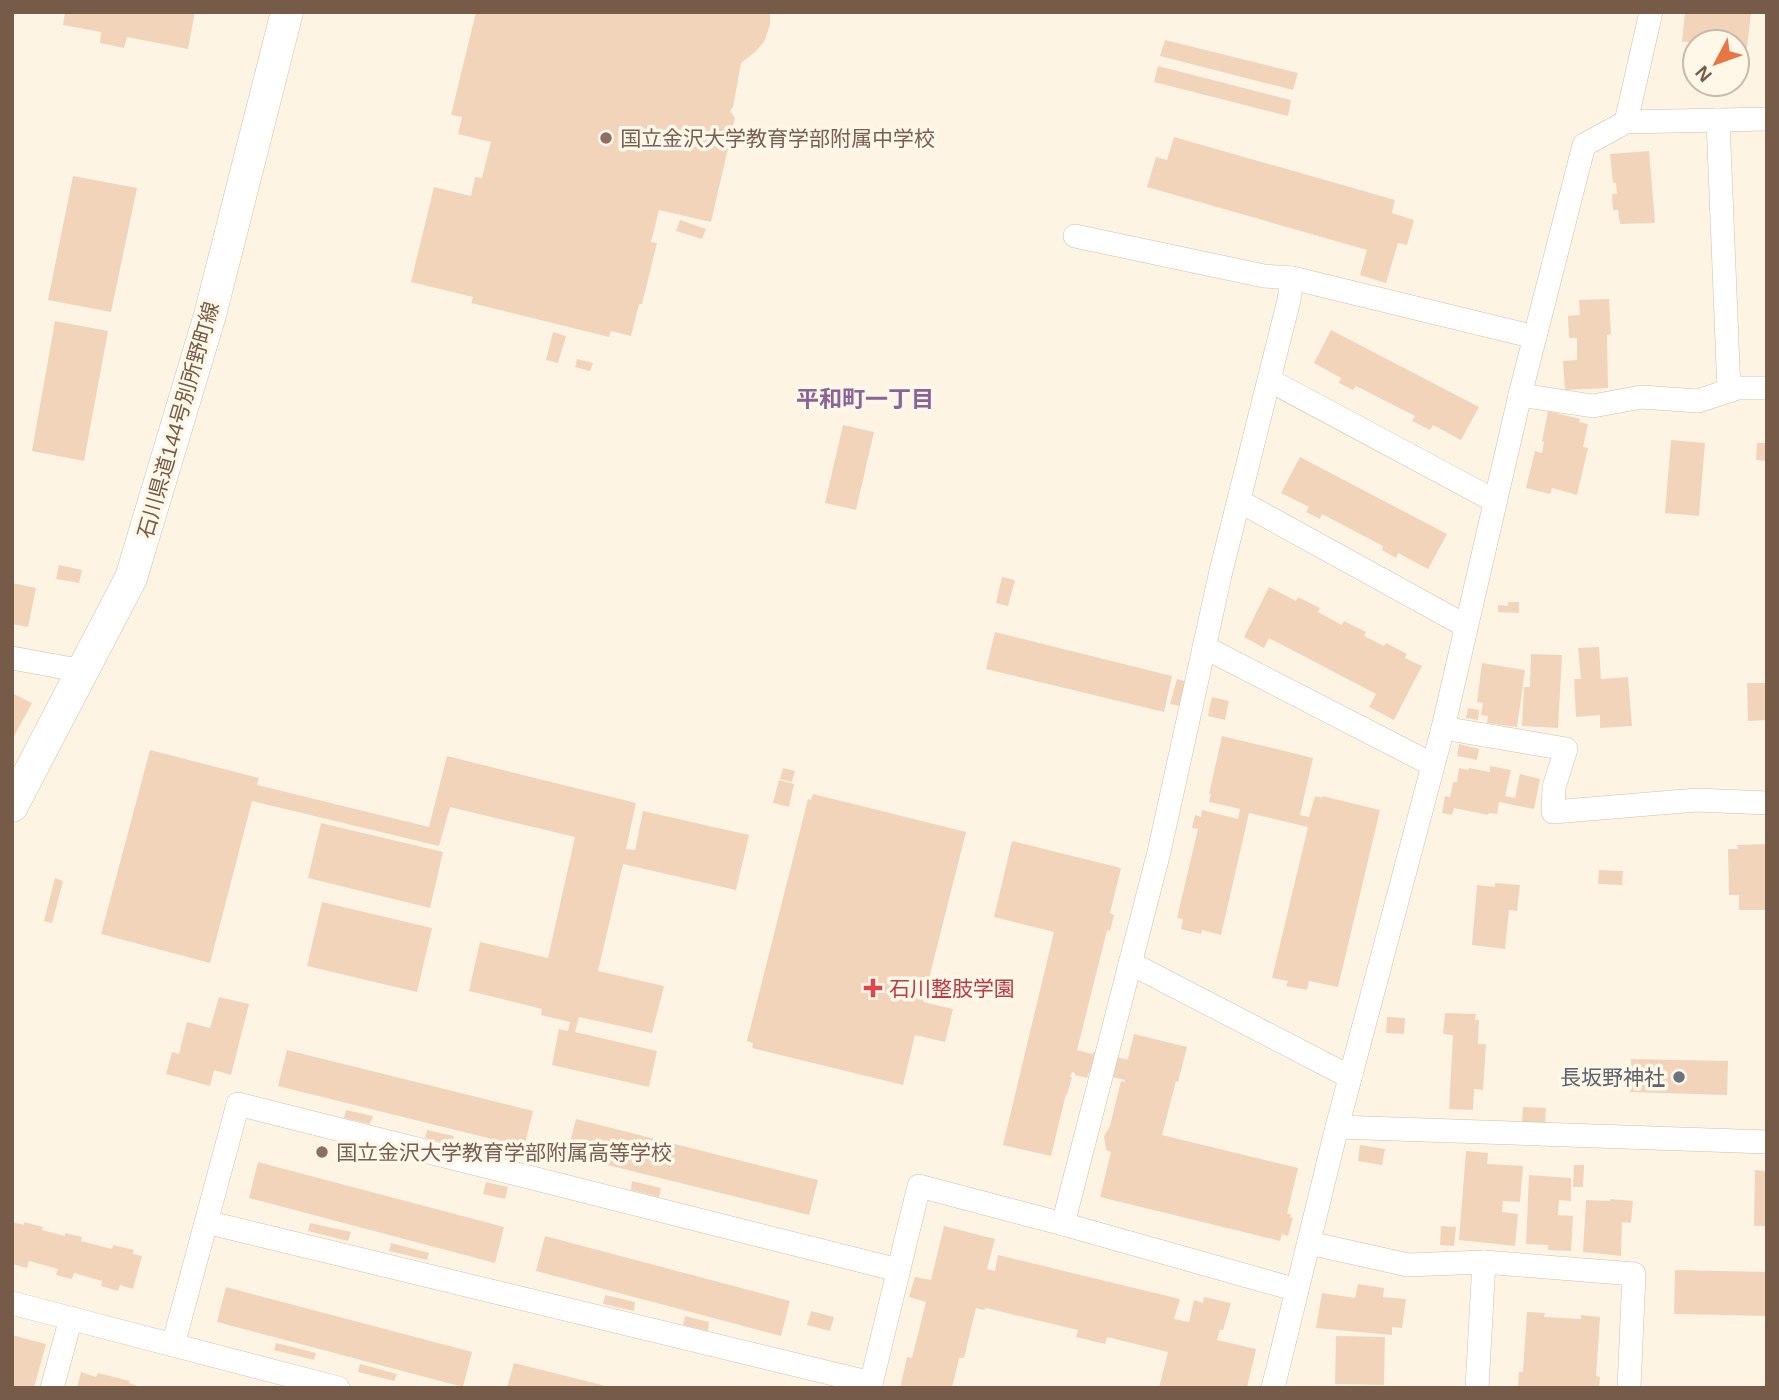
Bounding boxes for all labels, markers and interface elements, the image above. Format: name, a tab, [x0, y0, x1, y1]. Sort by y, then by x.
north arrow	[1681, 28, 1751, 98]
text: N	[1691, 62, 1716, 86]
place label: 国立金沢大学教育学部附属中学校	[620, 127, 935, 150]
marker: 国立金沢大学教育学部附属中学校	[598, 130, 614, 146]
street label: 石川県道144号別所野町線	[133, 299, 223, 541]
district label: 平和町一丁目	[796, 386, 934, 412]
place label: 石川整肢学園	[889, 977, 1015, 1000]
marker: 石川整肢学園	[863, 978, 883, 998]
place label: 長坂野神社	[1560, 1066, 1665, 1089]
marker: 長坂野神社	[1671, 1069, 1687, 1085]
place label: 国立金沢大学教育学部附属高等学校	[336, 1141, 672, 1164]
marker: 国立金沢大学教育学部附属高等学校	[314, 1144, 330, 1160]

